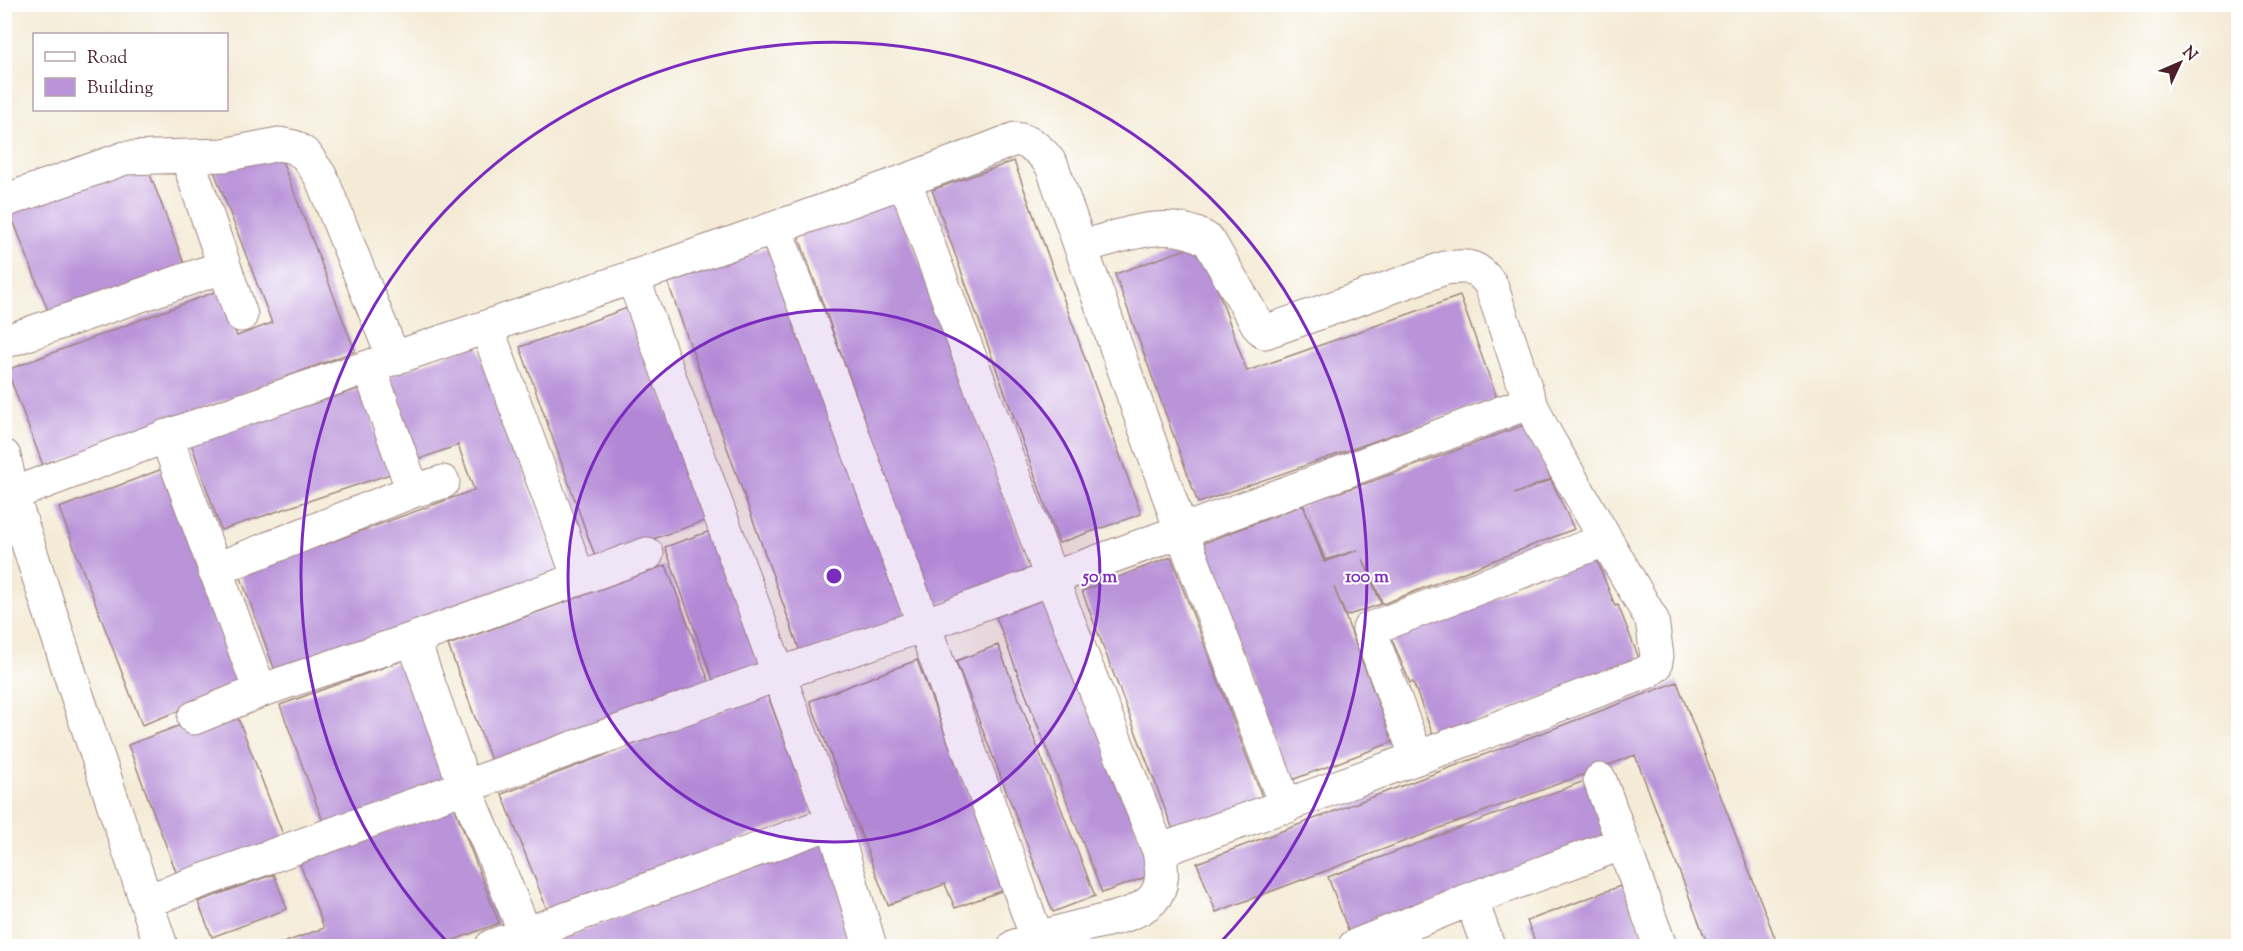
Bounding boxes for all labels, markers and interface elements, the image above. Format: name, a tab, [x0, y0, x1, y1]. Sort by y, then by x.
legend	[33, 33, 228, 111]
north arrow	[2150, 33, 2210, 93]
text: N	[2176, 42, 2202, 67]
text: Road	[87, 46, 127, 72]
text: Building	[87, 76, 153, 102]
text: 50 m	[1081, 565, 1117, 591]
text: 100 m	[1345, 565, 1389, 591]
centre of rings	[824, 566, 844, 586]

